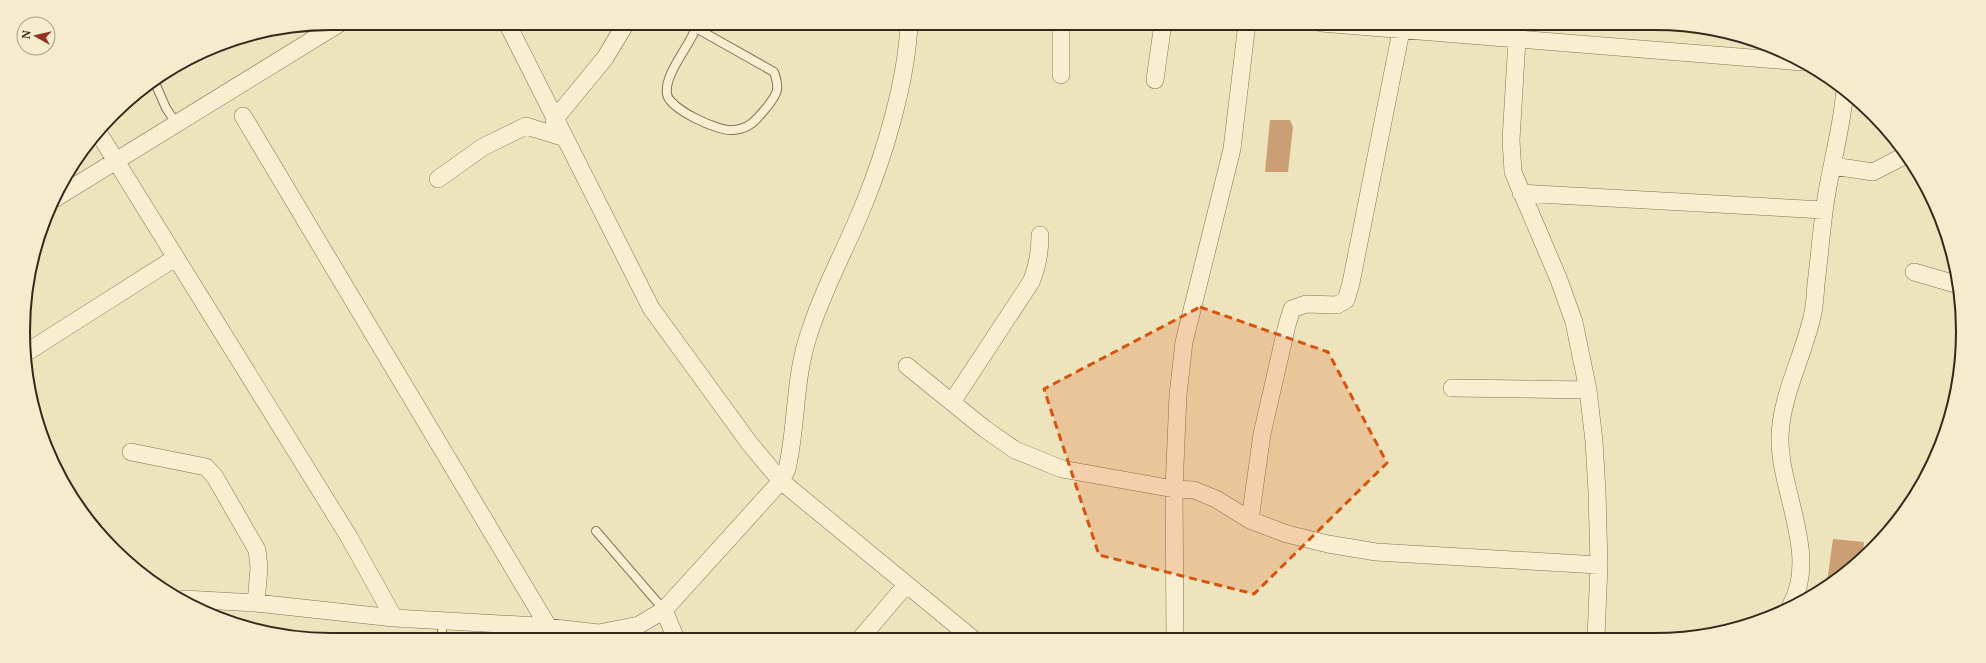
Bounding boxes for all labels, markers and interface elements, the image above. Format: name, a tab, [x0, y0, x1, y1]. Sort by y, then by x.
north arrow	[16, 16, 56, 56]
text: N	[18, 29, 34, 40]

